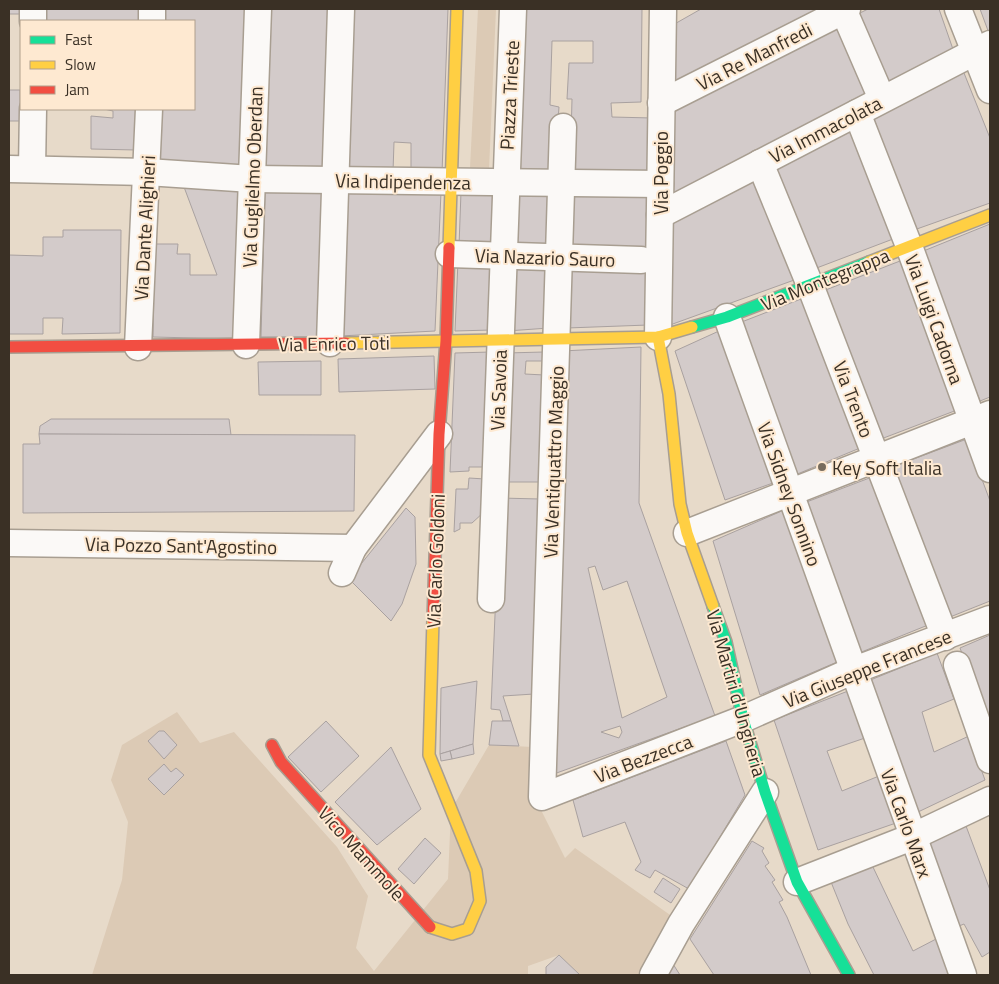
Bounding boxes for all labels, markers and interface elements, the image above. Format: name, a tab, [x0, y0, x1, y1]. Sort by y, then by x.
street label: Via Re Manfredi	[691, 14, 817, 98]
legend	[20, 20, 195, 110]
text: Fast	[65, 28, 93, 51]
street label: Piazza Trieste	[492, 39, 526, 151]
text: Slow	[65, 53, 96, 76]
text: Jam	[65, 78, 89, 101]
street label: Via Guglielmo Oberdan	[234, 86, 270, 268]
street label: Via Immacolata	[764, 88, 887, 170]
street label: Via Poggio	[646, 131, 675, 215]
street label: Via Dante Alighieri	[126, 155, 162, 301]
street label: Via Indipendenza	[335, 165, 472, 197]
street label: Via Nazario Sauro	[474, 240, 616, 274]
street label: Via Montegrappa	[756, 240, 894, 318]
street label: Via Luigi Cadorna	[898, 250, 972, 389]
street label: Via Enrico Toti	[278, 328, 390, 358]
street label: Via Savoia	[482, 348, 514, 431]
street label: Via Trento	[826, 356, 882, 442]
street label: Via Ventiquattro Maggio	[535, 365, 571, 559]
street label: Via Sidney Sonnino	[750, 418, 830, 570]
place label: Key Soft Italia	[832, 453, 942, 482]
marker: Key Soft Italia	[816, 461, 828, 473]
street label: Via Carlo Goldoni	[418, 493, 452, 629]
street label: Via Pozzo Sant'Agostino	[85, 529, 277, 561]
street label: Via Martiri d'Ungheria	[699, 606, 775, 781]
street label: Via Giuseppe Francese	[778, 621, 956, 715]
street label: Via Bezzecca	[590, 726, 697, 790]
street label: Via Carlo Marx	[874, 764, 940, 882]
street label: Vico Mammole	[311, 799, 413, 907]

